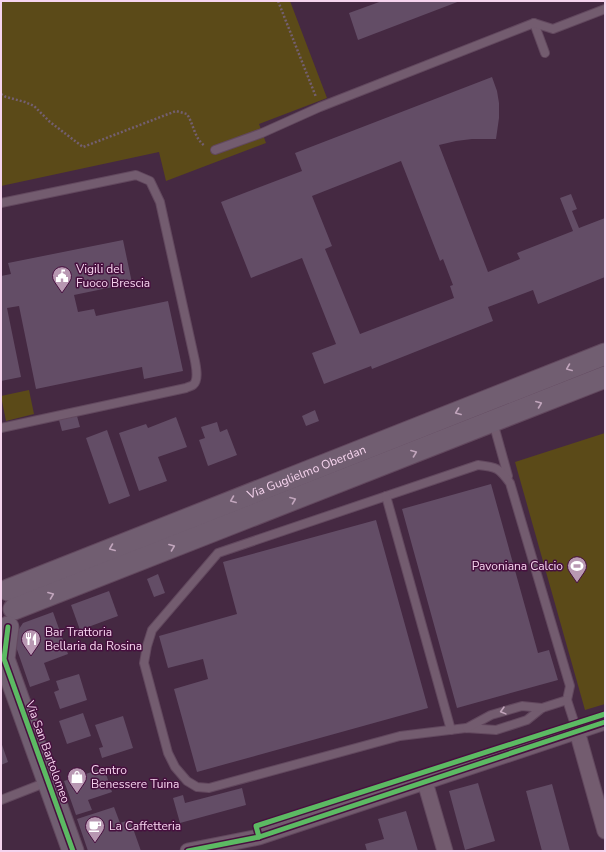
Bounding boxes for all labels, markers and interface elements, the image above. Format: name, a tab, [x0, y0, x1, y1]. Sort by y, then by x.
place label: Vigili del Fuoco Brescia	[75, 261, 150, 291]
public building icon: Vigili del Fuoco Brescia	[51, 265, 73, 293]
one-way arrow	[565, 364, 572, 372]
one-way arrow	[535, 400, 542, 408]
one-way arrow	[455, 407, 462, 415]
street label: Via Guglielmo Oberdan	[244, 441, 368, 503]
one-way arrow	[410, 449, 417, 457]
one-way arrow	[229, 496, 236, 504]
one-way arrow	[289, 496, 296, 504]
one-way arrow	[109, 544, 116, 552]
one-way arrow	[168, 544, 175, 552]
sports icon: Pavoniana Calcio	[566, 555, 588, 583]
place label: Pavoniana Calcio	[472, 558, 563, 574]
one-way arrow	[47, 591, 54, 599]
place label: Bar Trattoria Bellaria da Rosina	[45, 624, 142, 654]
restaurant icon: Bar Trattoria Bellaria da Rosina	[20, 628, 42, 656]
street label: Via San Bartolomeo	[22, 698, 74, 806]
one-way arrow	[500, 707, 507, 715]
place label: Centro Benessere Tuina	[91, 762, 179, 792]
shop icon: Centro Benessere Tuina	[66, 766, 88, 794]
cafe icon: La Caffetteria	[84, 815, 106, 843]
place label: La Caffetteria	[109, 818, 181, 834]

